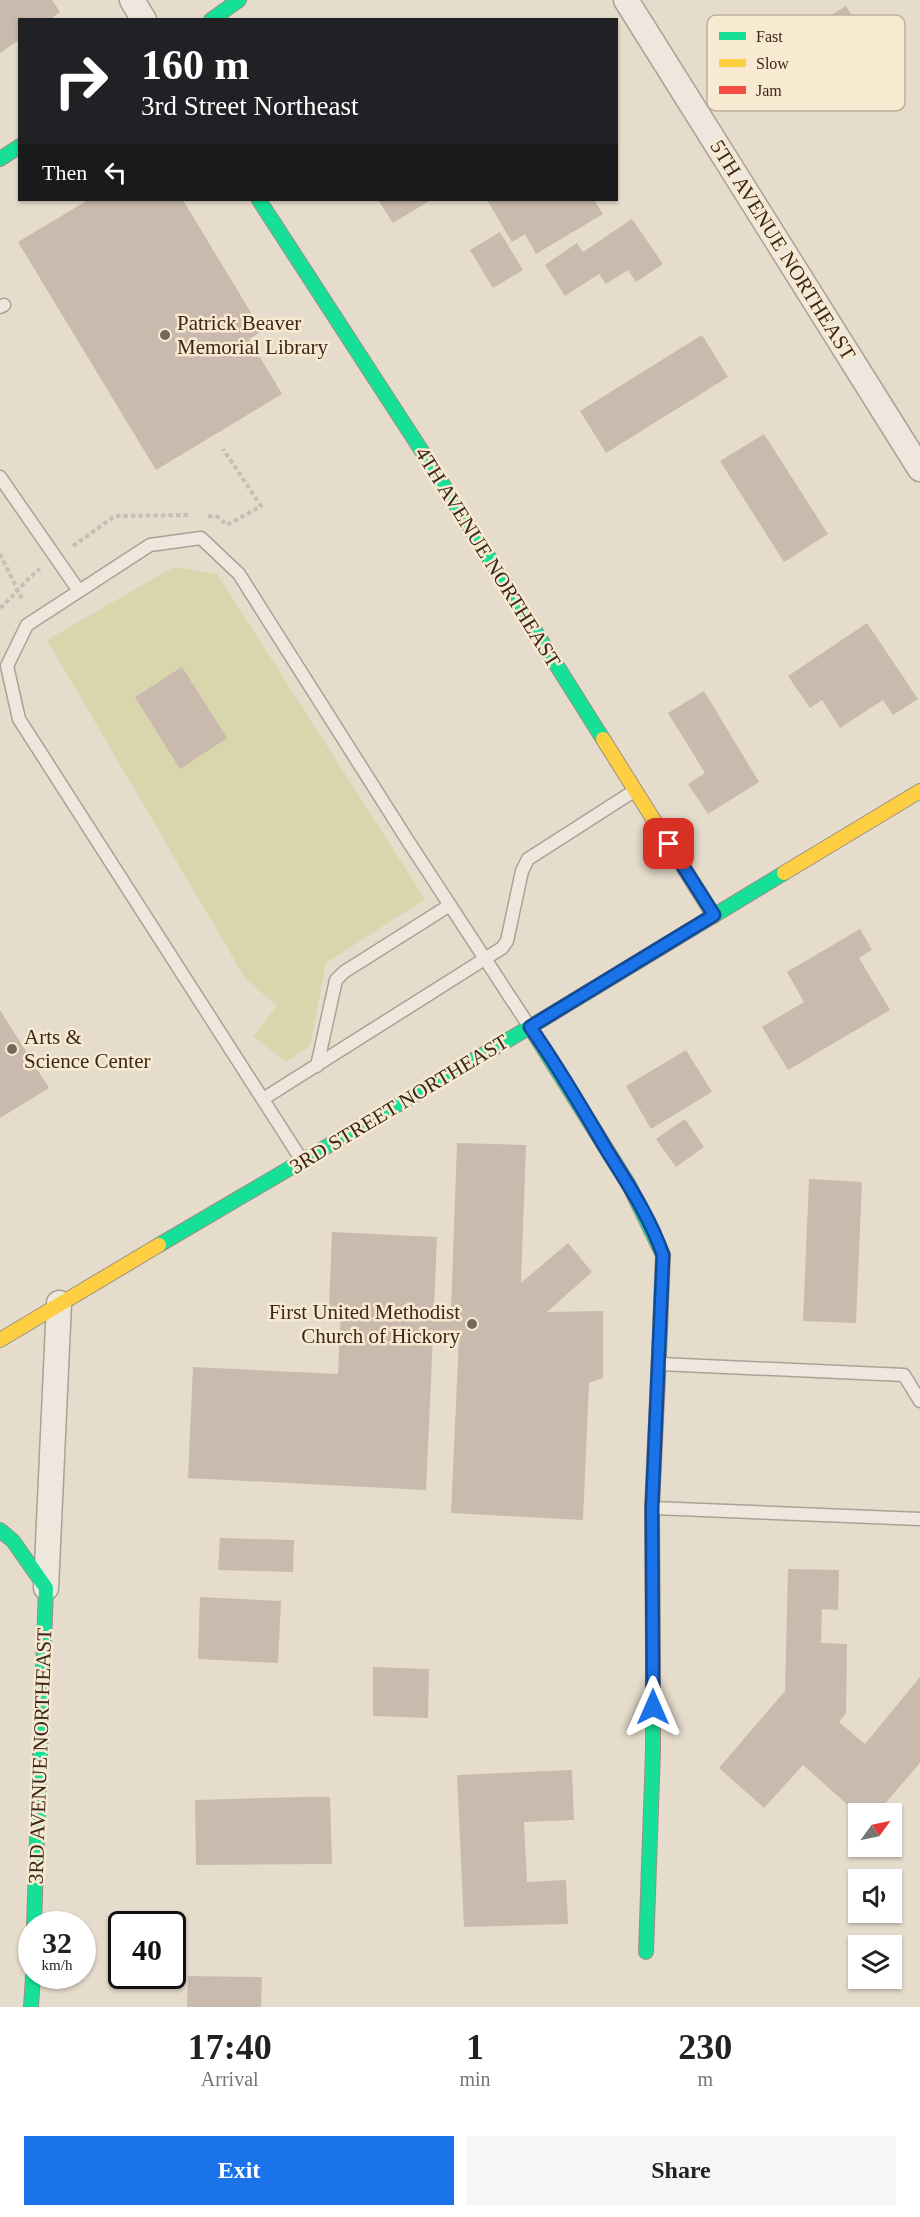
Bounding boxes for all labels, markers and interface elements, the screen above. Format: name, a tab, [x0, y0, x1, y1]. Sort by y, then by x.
legend	[707, 15, 905, 111]
text: Fast	[756, 28, 783, 45]
icon: right	[42, 42, 120, 120]
text: 160 m	[141, 42, 250, 88]
text: Slow	[756, 55, 789, 72]
text: Jam	[756, 82, 782, 99]
text: 3rd Street Northeast	[141, 91, 358, 121]
street label: 5TH AVENUE NORTHEAST	[705, 136, 861, 365]
icon: left	[99, 156, 132, 189]
text: Then	[42, 160, 87, 185]
place label: Patrick Beaver Memorial Library	[177, 311, 329, 359]
marker: Patrick Beaver Memorial Library	[158, 328, 172, 342]
street label: 4TH AVENUE NORTHEAST	[410, 443, 566, 672]
pin	[643, 818, 694, 869]
icon: arrive	[652, 827, 685, 860]
place label: Arts & Science Center	[24, 1025, 151, 1073]
street label: 3RD STREET NORTHEAST	[286, 1029, 513, 1179]
marker: Arts & Science Center	[5, 1042, 19, 1056]
place label: First United Methodist Church of Hickory	[269, 1300, 460, 1348]
marker: First United Methodist Church of Hickory	[465, 1317, 479, 1331]
street label: 3RD AVENUE NORTHEAST	[24, 1627, 56, 1884]
position arrow	[621, 1675, 685, 1739]
north arrow	[848, 1803, 902, 1857]
map controls	[848, 1803, 902, 1989]
button: sound	[848, 1869, 902, 1923]
speed limit sign: 40	[108, 1911, 186, 1989]
text: 32	[42, 1926, 72, 1959]
button: layers	[848, 1935, 902, 1989]
text: km/h	[42, 1957, 72, 1973]
text: 17:40	[188, 2027, 272, 2067]
text: 1	[466, 2027, 484, 2067]
text: 230	[678, 2027, 732, 2067]
text: Arrival	[201, 2068, 259, 2090]
text: min	[459, 2068, 491, 2090]
text: m	[698, 2068, 713, 2090]
button: Exit	[24, 2136, 454, 2205]
button: Share	[466, 2136, 896, 2205]

